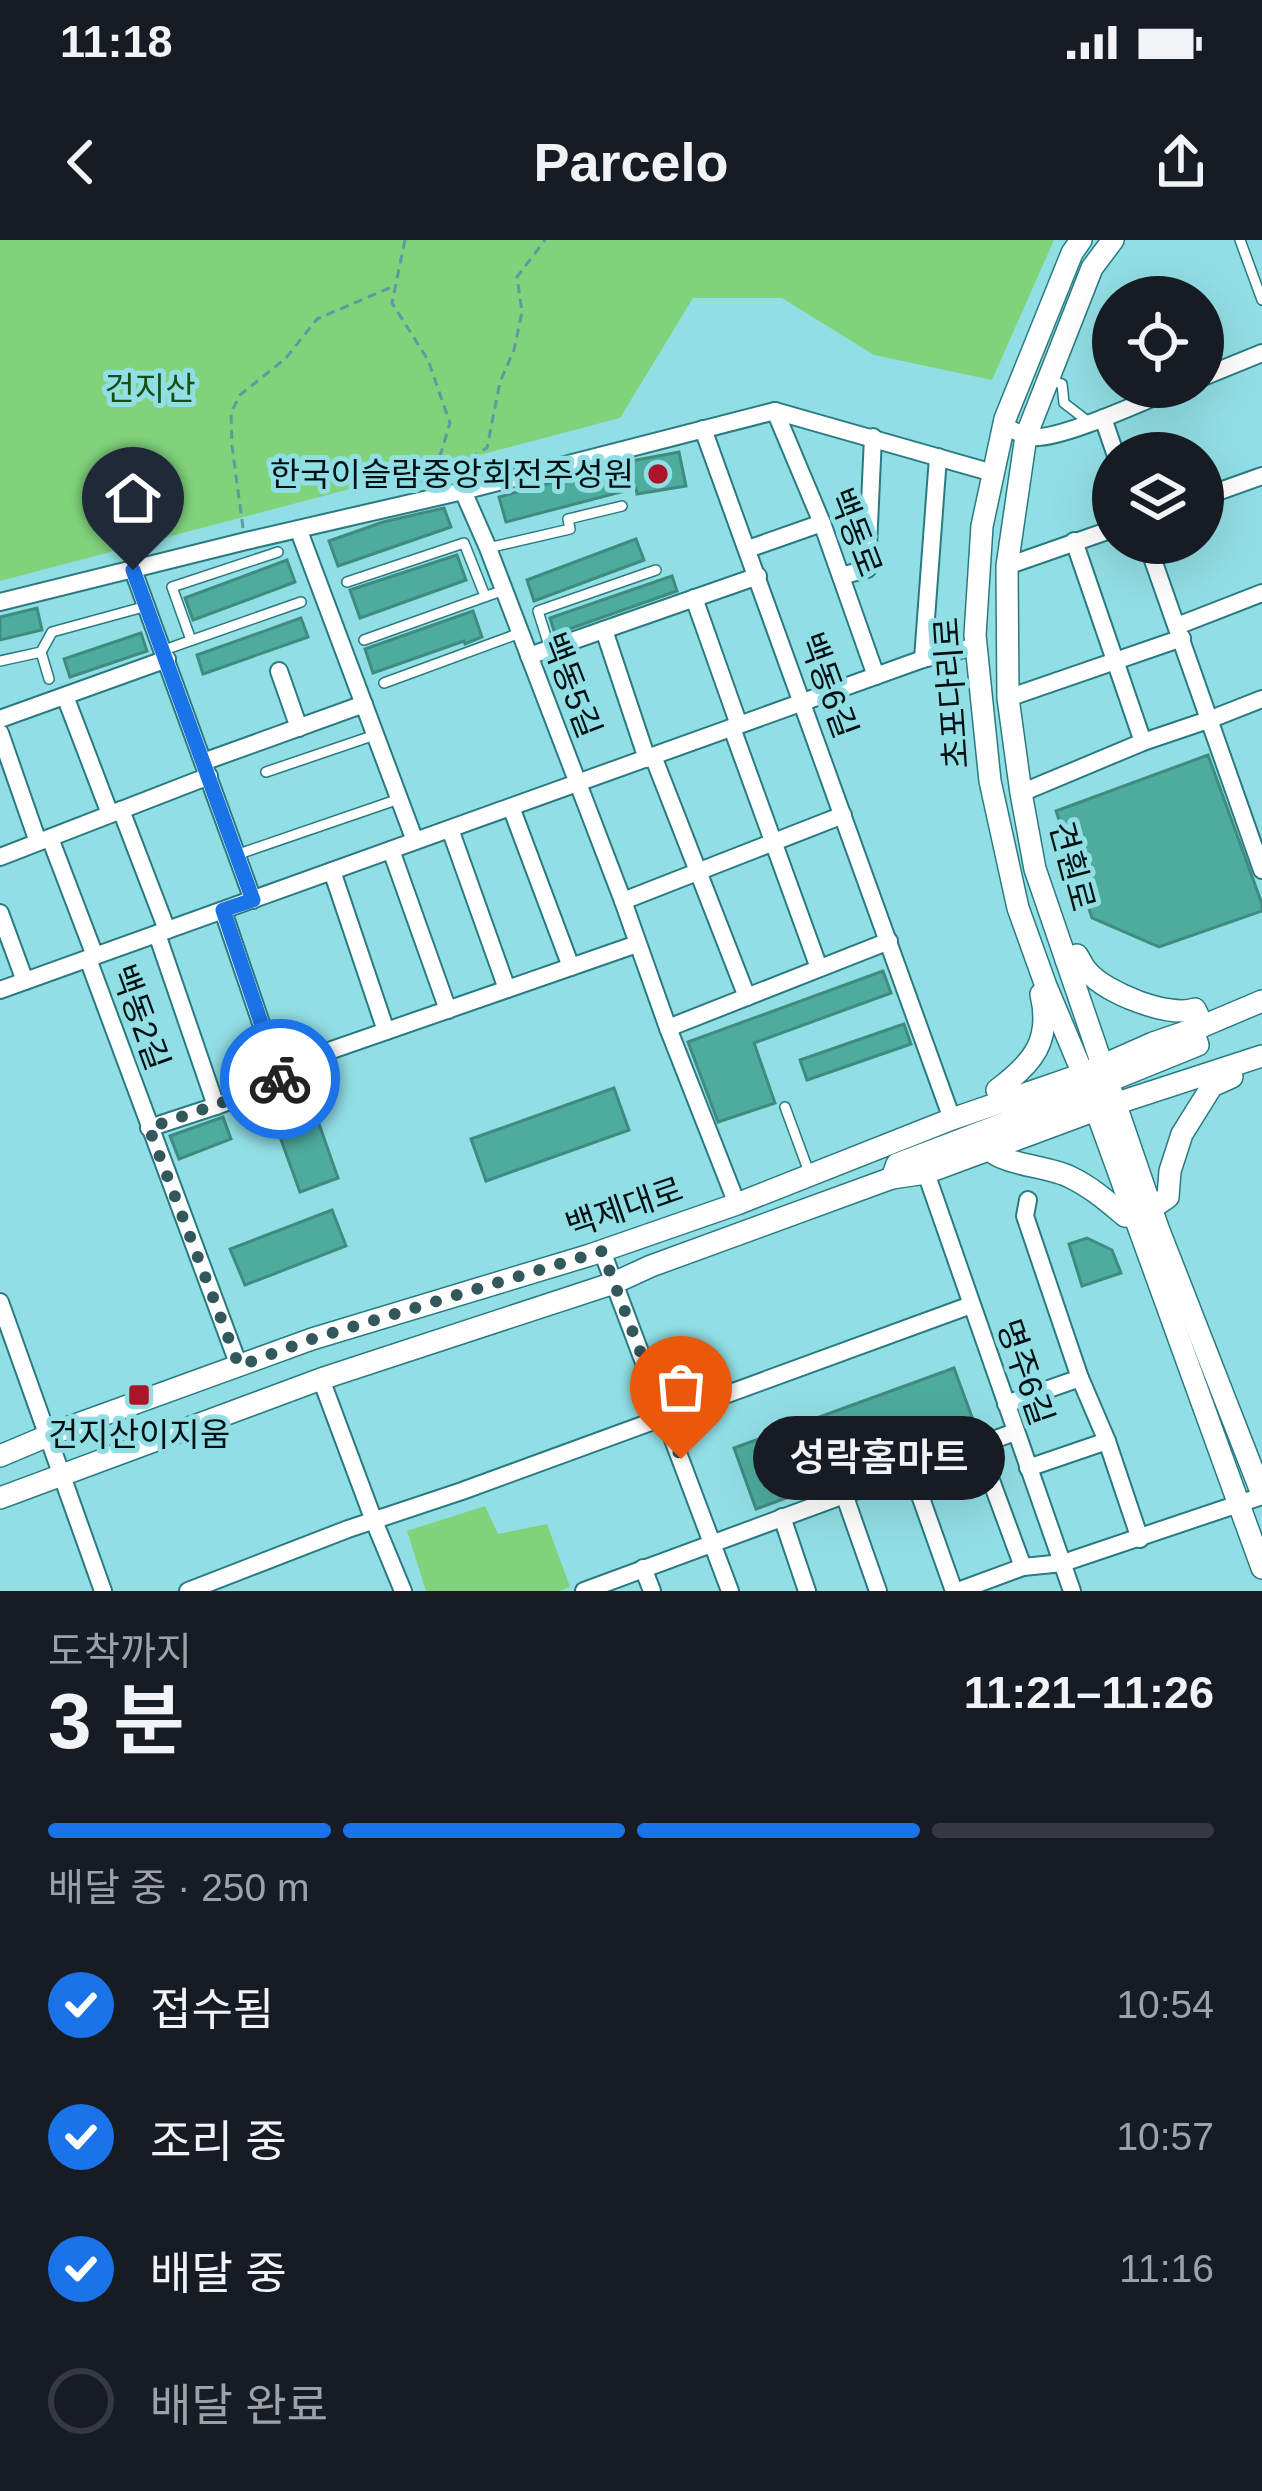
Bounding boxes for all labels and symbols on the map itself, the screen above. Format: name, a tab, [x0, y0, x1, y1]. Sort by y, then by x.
park label: 건지산	[104, 370, 196, 407]
pin	[82, 447, 184, 570]
place label: 한국이슬람중앙회전주성원	[270, 456, 634, 493]
marker: 한국이슬람중앙회전주성원	[645, 461, 671, 487]
street label: 백동로	[822, 483, 889, 581]
street label: 초포다리로	[928, 616, 975, 770]
street label: 백동5길	[535, 627, 608, 743]
street label: 백동6길	[792, 627, 865, 743]
street label: 견훤로	[1043, 817, 1102, 915]
street label: 백동2길	[104, 959, 177, 1075]
courier	[220, 1019, 340, 1139]
street label: 백제대로	[561, 1170, 688, 1245]
street label: 명주6길	[990, 1314, 1061, 1430]
pin	[630, 1336, 732, 1459]
marker: 건지산이지움	[126, 1382, 152, 1408]
place label: 건지산이지움	[48, 1416, 230, 1453]
callout: 성락홈마트	[753, 1417, 1005, 1501]

